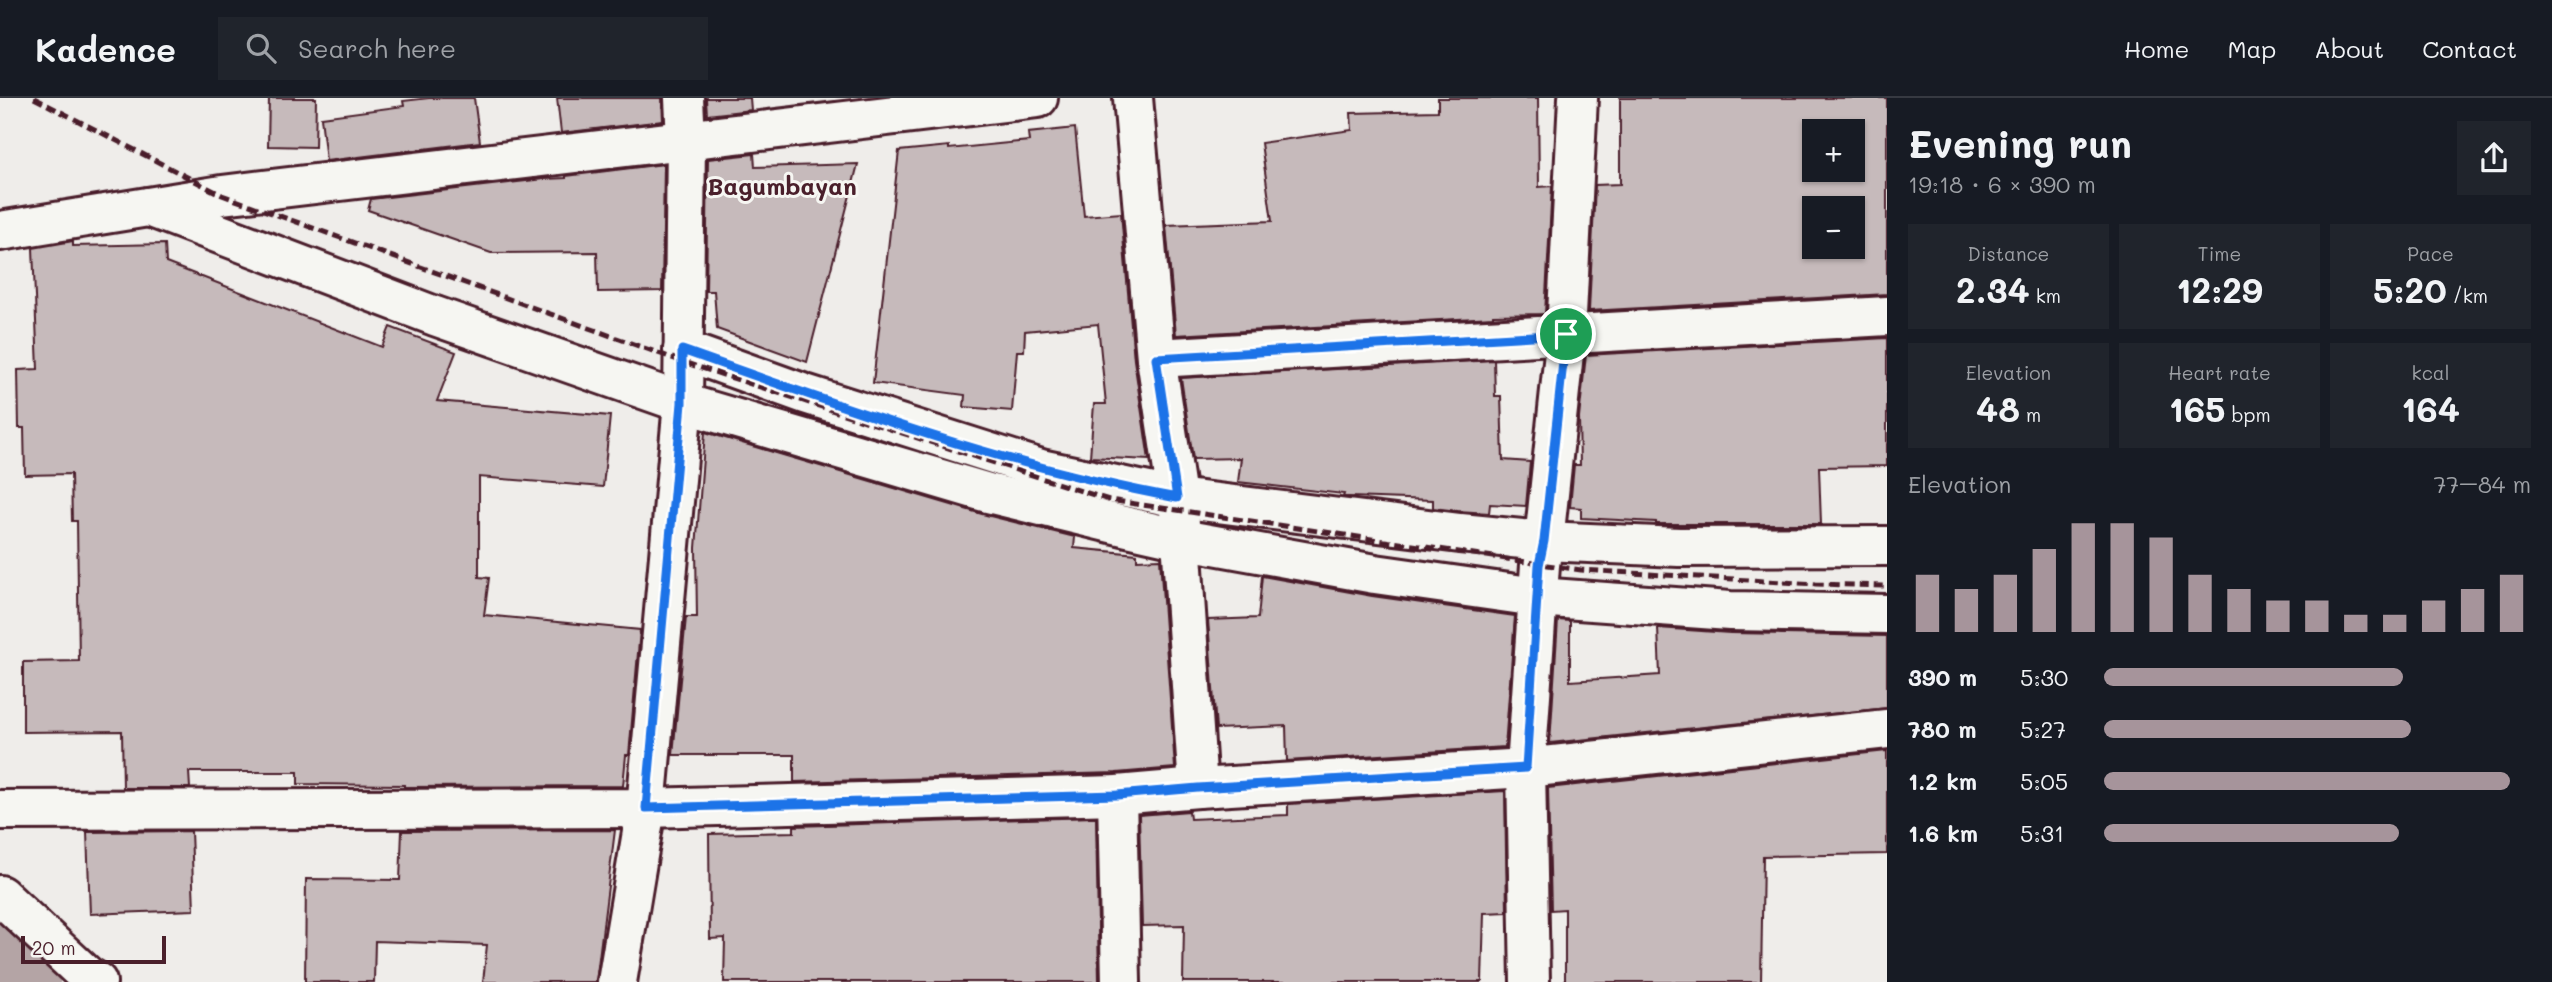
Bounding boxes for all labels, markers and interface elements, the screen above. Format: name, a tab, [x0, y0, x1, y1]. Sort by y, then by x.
search box	[218, 17, 708, 80]
text: Kadence	[35, 27, 176, 70]
icon: search	[242, 29, 280, 67]
text: Search here	[298, 31, 456, 65]
text: Home	[2124, 33, 2189, 64]
text: Map	[2227, 33, 2276, 64]
text: About	[2314, 33, 2384, 64]
text: Contact	[2422, 33, 2517, 64]
text: Evening run	[1908, 118, 2132, 168]
map controls	[1802, 119, 1865, 259]
button: +	[1802, 119, 1865, 182]
button: share	[2457, 121, 2531, 195]
text: 19:18 · 6 × 390 m	[1908, 169, 2096, 199]
district label: Bagumbayan	[707, 170, 857, 201]
button: −	[1802, 196, 1865, 259]
text: Distance	[1968, 241, 2049, 266]
text: Time	[2198, 241, 2241, 266]
text: Pace	[2407, 241, 2454, 266]
text: 2.34	[1956, 266, 2030, 312]
text: 12:29	[2176, 266, 2263, 312]
text: 5:20	[2373, 266, 2447, 312]
text: km	[2030, 283, 2061, 308]
text: /km	[2447, 283, 2488, 308]
pin	[1536, 304, 1596, 364]
icon: arrive	[1547, 315, 1585, 353]
text: Elevation	[1966, 360, 2051, 385]
text: Heart rate	[2168, 360, 2271, 385]
text: kcal	[2412, 360, 2449, 385]
text: 48	[1976, 385, 2020, 431]
text: 165	[2168, 385, 2226, 431]
text: 164	[2401, 385, 2460, 431]
text: m	[2020, 402, 2041, 427]
text: bpm	[2226, 402, 2271, 427]
text: Elevation	[1908, 469, 2011, 499]
text: 77–84 m	[2433, 469, 2531, 499]
text: 390 m	[1908, 662, 1977, 692]
text: 5:30	[2020, 662, 2068, 692]
text: 780 m	[1908, 714, 1976, 744]
text: 5:27	[2020, 714, 2066, 744]
text: 1.2 km	[1908, 766, 1977, 796]
text: 5:05	[2020, 766, 2068, 796]
text: 1.6 km	[1908, 818, 1978, 848]
text: 5:31	[2020, 818, 2064, 848]
scale bar	[21, 933, 166, 965]
text: 20 m	[32, 935, 76, 960]

